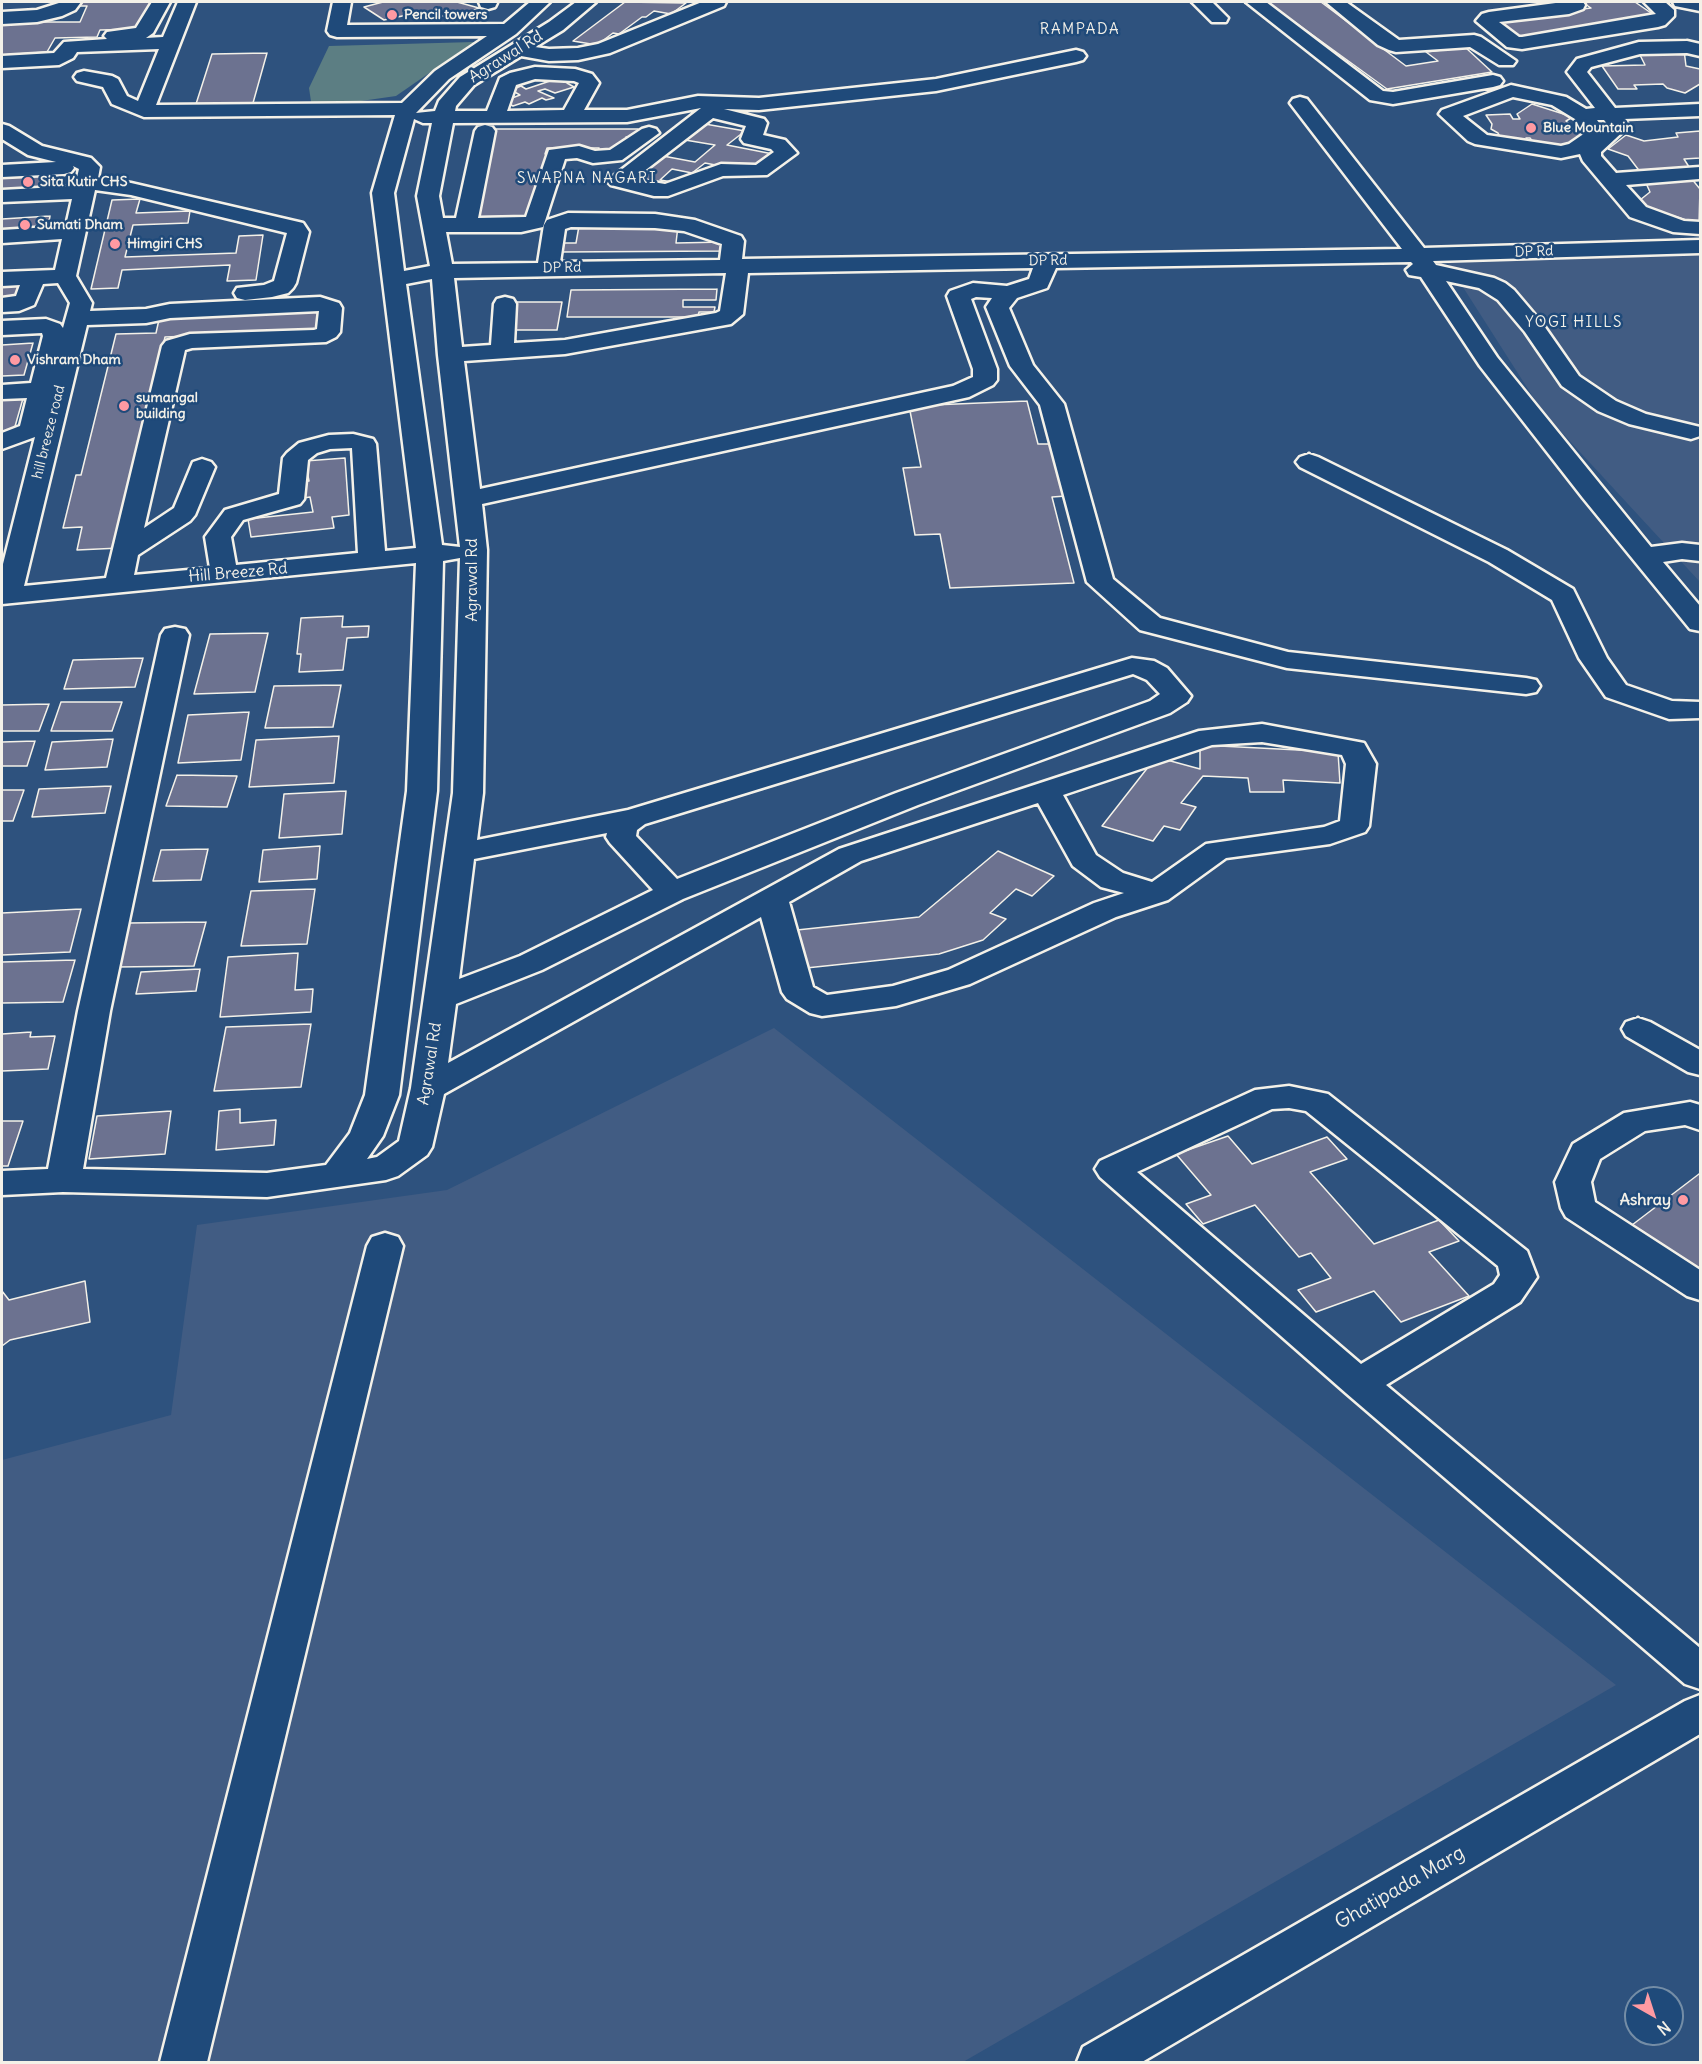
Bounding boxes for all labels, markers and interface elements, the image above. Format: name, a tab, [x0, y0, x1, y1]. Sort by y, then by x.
place label: Pencil towers	[404, 7, 487, 23]
marker: Pencil towers	[385, 8, 399, 22]
district label: RAMPADA	[1040, 21, 1120, 39]
street label: Agrawal Rd	[466, 27, 546, 87]
place label: Blue Mountain	[1543, 120, 1634, 136]
marker: Blue Mountain	[1524, 121, 1538, 135]
district label: SWAPNA NAGARI	[517, 170, 657, 188]
place label: Sita Kutir CHS	[40, 174, 127, 190]
marker: Sita Kutir CHS	[21, 175, 35, 189]
place label: Sumati Dham	[37, 217, 123, 233]
marker: Sumati Dham	[18, 218, 32, 232]
place label: Himgiri CHS	[127, 236, 203, 252]
marker: Himgiri CHS	[108, 237, 122, 251]
street label: DP Rd	[1514, 243, 1554, 261]
street label: DP Rd	[1028, 252, 1068, 270]
street label: DP Rd	[542, 259, 582, 277]
district label: YOGI HILLS	[1525, 314, 1623, 332]
place label: Vishram Dham	[27, 352, 121, 368]
marker: Vishram Dham	[8, 353, 22, 367]
street label: hill breeze road	[29, 383, 69, 481]
place label: sumangal building	[136, 390, 198, 422]
marker: sumangal building	[117, 399, 131, 413]
street label: Agrawal Rd	[462, 538, 482, 622]
street label: Hill Breeze Rd	[188, 559, 288, 587]
street label: Agrawal Rd	[414, 1021, 446, 1107]
place label: Ashray	[1620, 1190, 1671, 1210]
marker: Ashray	[1676, 1193, 1690, 1207]
street label: Ghatipada Marg	[1331, 1841, 1469, 1935]
north arrow	[1624, 1986, 1684, 2046]
text: N	[1653, 2017, 1675, 2040]

